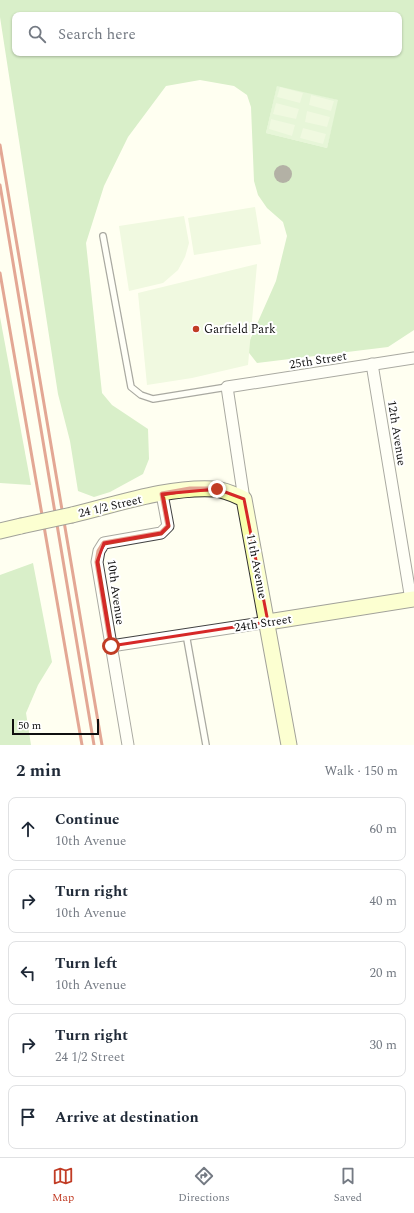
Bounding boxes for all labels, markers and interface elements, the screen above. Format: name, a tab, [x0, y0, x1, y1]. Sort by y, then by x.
search box	[12, 12, 402, 56]
icon: search	[26, 23, 48, 45]
text: Search here	[58, 23, 136, 46]
place label: Garfield Park	[204, 320, 276, 339]
marker: Garfield Park	[191, 324, 201, 334]
street label: 25th Street	[288, 347, 348, 374]
street label: 12th Avenue	[382, 399, 411, 467]
route end	[208, 480, 226, 498]
street label: 24 1/2 Street	[77, 490, 144, 523]
street label: 11th Avenue	[241, 532, 272, 600]
street label: 10th Avenue	[102, 558, 130, 626]
street label: 24th Street	[233, 610, 293, 637]
route start	[102, 637, 120, 655]
scale bar	[12, 717, 99, 736]
text: 50 m	[18, 717, 41, 734]
text: 2 min	[16, 758, 61, 784]
text: Walk · 150 m	[324, 761, 398, 781]
text: Continue	[55, 808, 120, 831]
icon: ahead	[17, 818, 39, 840]
text: 60 m	[370, 819, 397, 839]
text: 10th Avenue	[55, 831, 126, 851]
text: Turn right	[55, 880, 128, 903]
icon: right	[17, 890, 39, 912]
text: 40 m	[370, 891, 397, 911]
text: 10th Avenue	[55, 903, 126, 923]
text: Turn left	[55, 952, 117, 975]
icon: left	[17, 962, 39, 984]
text: 20 m	[370, 963, 397, 983]
text: 10th Avenue	[55, 975, 126, 995]
text: Turn right	[55, 1024, 128, 1047]
icon: right	[17, 1034, 39, 1056]
text: 30 m	[370, 1035, 397, 1055]
text: 24 1/2 Street	[55, 1047, 125, 1067]
icon: arrive	[17, 1106, 39, 1128]
text: Arrive at destination	[55, 1106, 199, 1129]
tab: Map	[52, 1165, 74, 1206]
tab: Directions	[178, 1165, 230, 1206]
tab: Saved	[334, 1165, 362, 1206]

